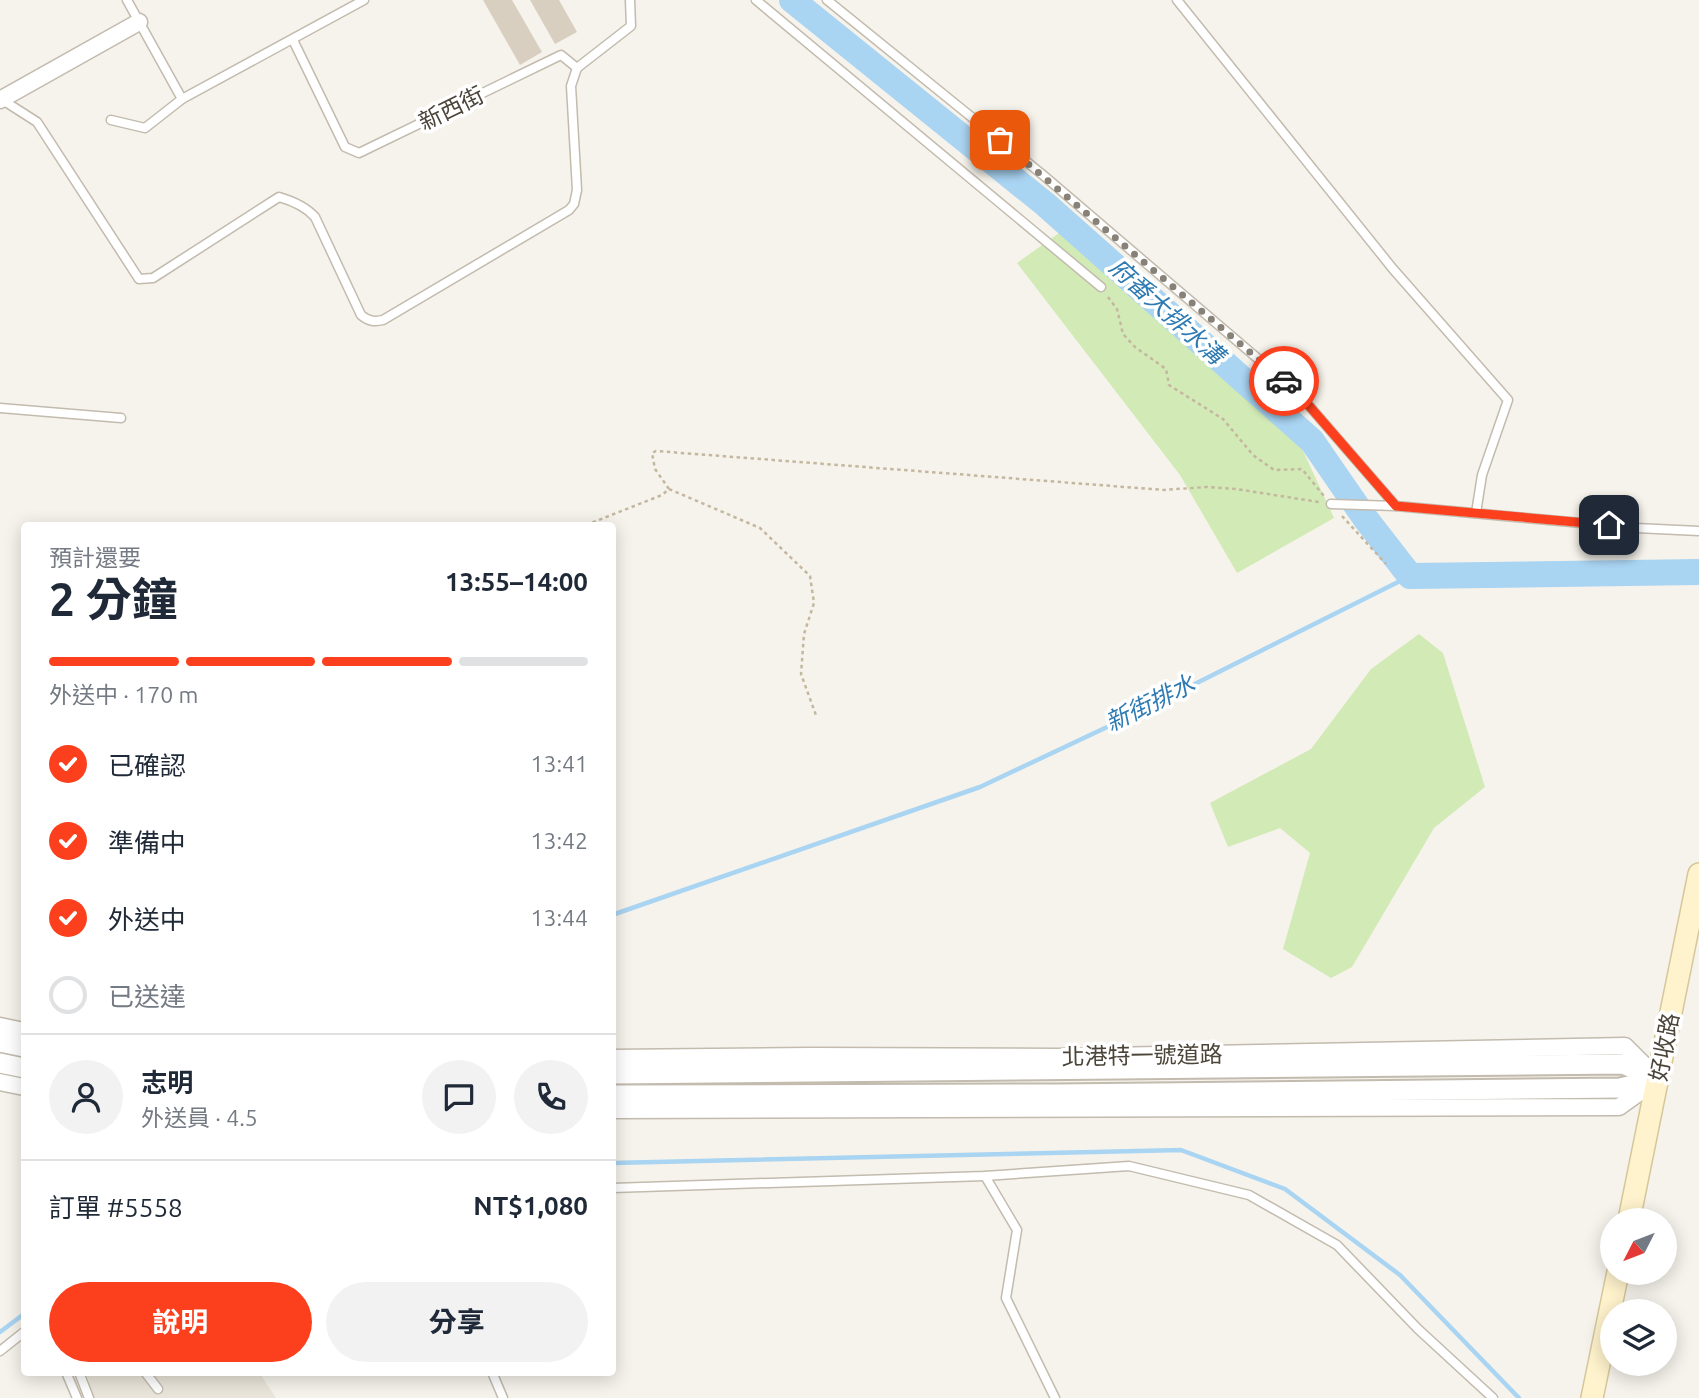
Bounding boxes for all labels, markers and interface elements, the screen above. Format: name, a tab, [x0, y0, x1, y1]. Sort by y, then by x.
street label: 新西街	[415, 82, 487, 134]
pin	[970, 110, 1030, 170]
icon: bag	[981, 121, 1019, 159]
water label: 府番大排水溝	[1104, 253, 1232, 371]
courier	[1249, 346, 1319, 416]
icon: car	[1265, 362, 1303, 400]
pin	[1579, 495, 1639, 555]
icon: home	[1590, 506, 1628, 544]
text: 預計還要	[49, 545, 141, 570]
text: 13:55–14:00	[445, 567, 588, 596]
text: 2 分鐘	[49, 573, 178, 625]
water label: 新街排水	[1101, 669, 1200, 736]
text: 外送中 · 170 m	[49, 682, 198, 707]
icon: check	[49, 745, 87, 783]
text: 已確認	[108, 751, 186, 780]
text: 13:41	[530, 751, 588, 776]
icon: check	[49, 822, 87, 860]
text: 準備中	[108, 828, 186, 857]
text: 13:42	[530, 828, 588, 853]
icon: check	[49, 899, 87, 937]
text: 外送中	[108, 905, 186, 934]
text: 13:44	[530, 905, 588, 930]
text: 已送達	[108, 982, 186, 1011]
street label: 好收路	[1645, 1011, 1683, 1083]
street label: 北港特一號道路	[1061, 1041, 1223, 1069]
button: person	[49, 1060, 123, 1134]
button: chat	[422, 1060, 496, 1134]
button: phone	[514, 1060, 588, 1134]
text: 志明	[141, 1068, 193, 1097]
text: 外送員 · 4.5	[141, 1105, 258, 1130]
text: NT$1,080	[473, 1191, 588, 1220]
text: 訂單 #5558	[49, 1193, 183, 1222]
north arrow	[1600, 1208, 1676, 1284]
map controls	[1600, 1208, 1677, 1376]
button: 說明	[49, 1282, 312, 1362]
button: 分享	[326, 1282, 588, 1362]
button: layers	[1600, 1299, 1677, 1376]

